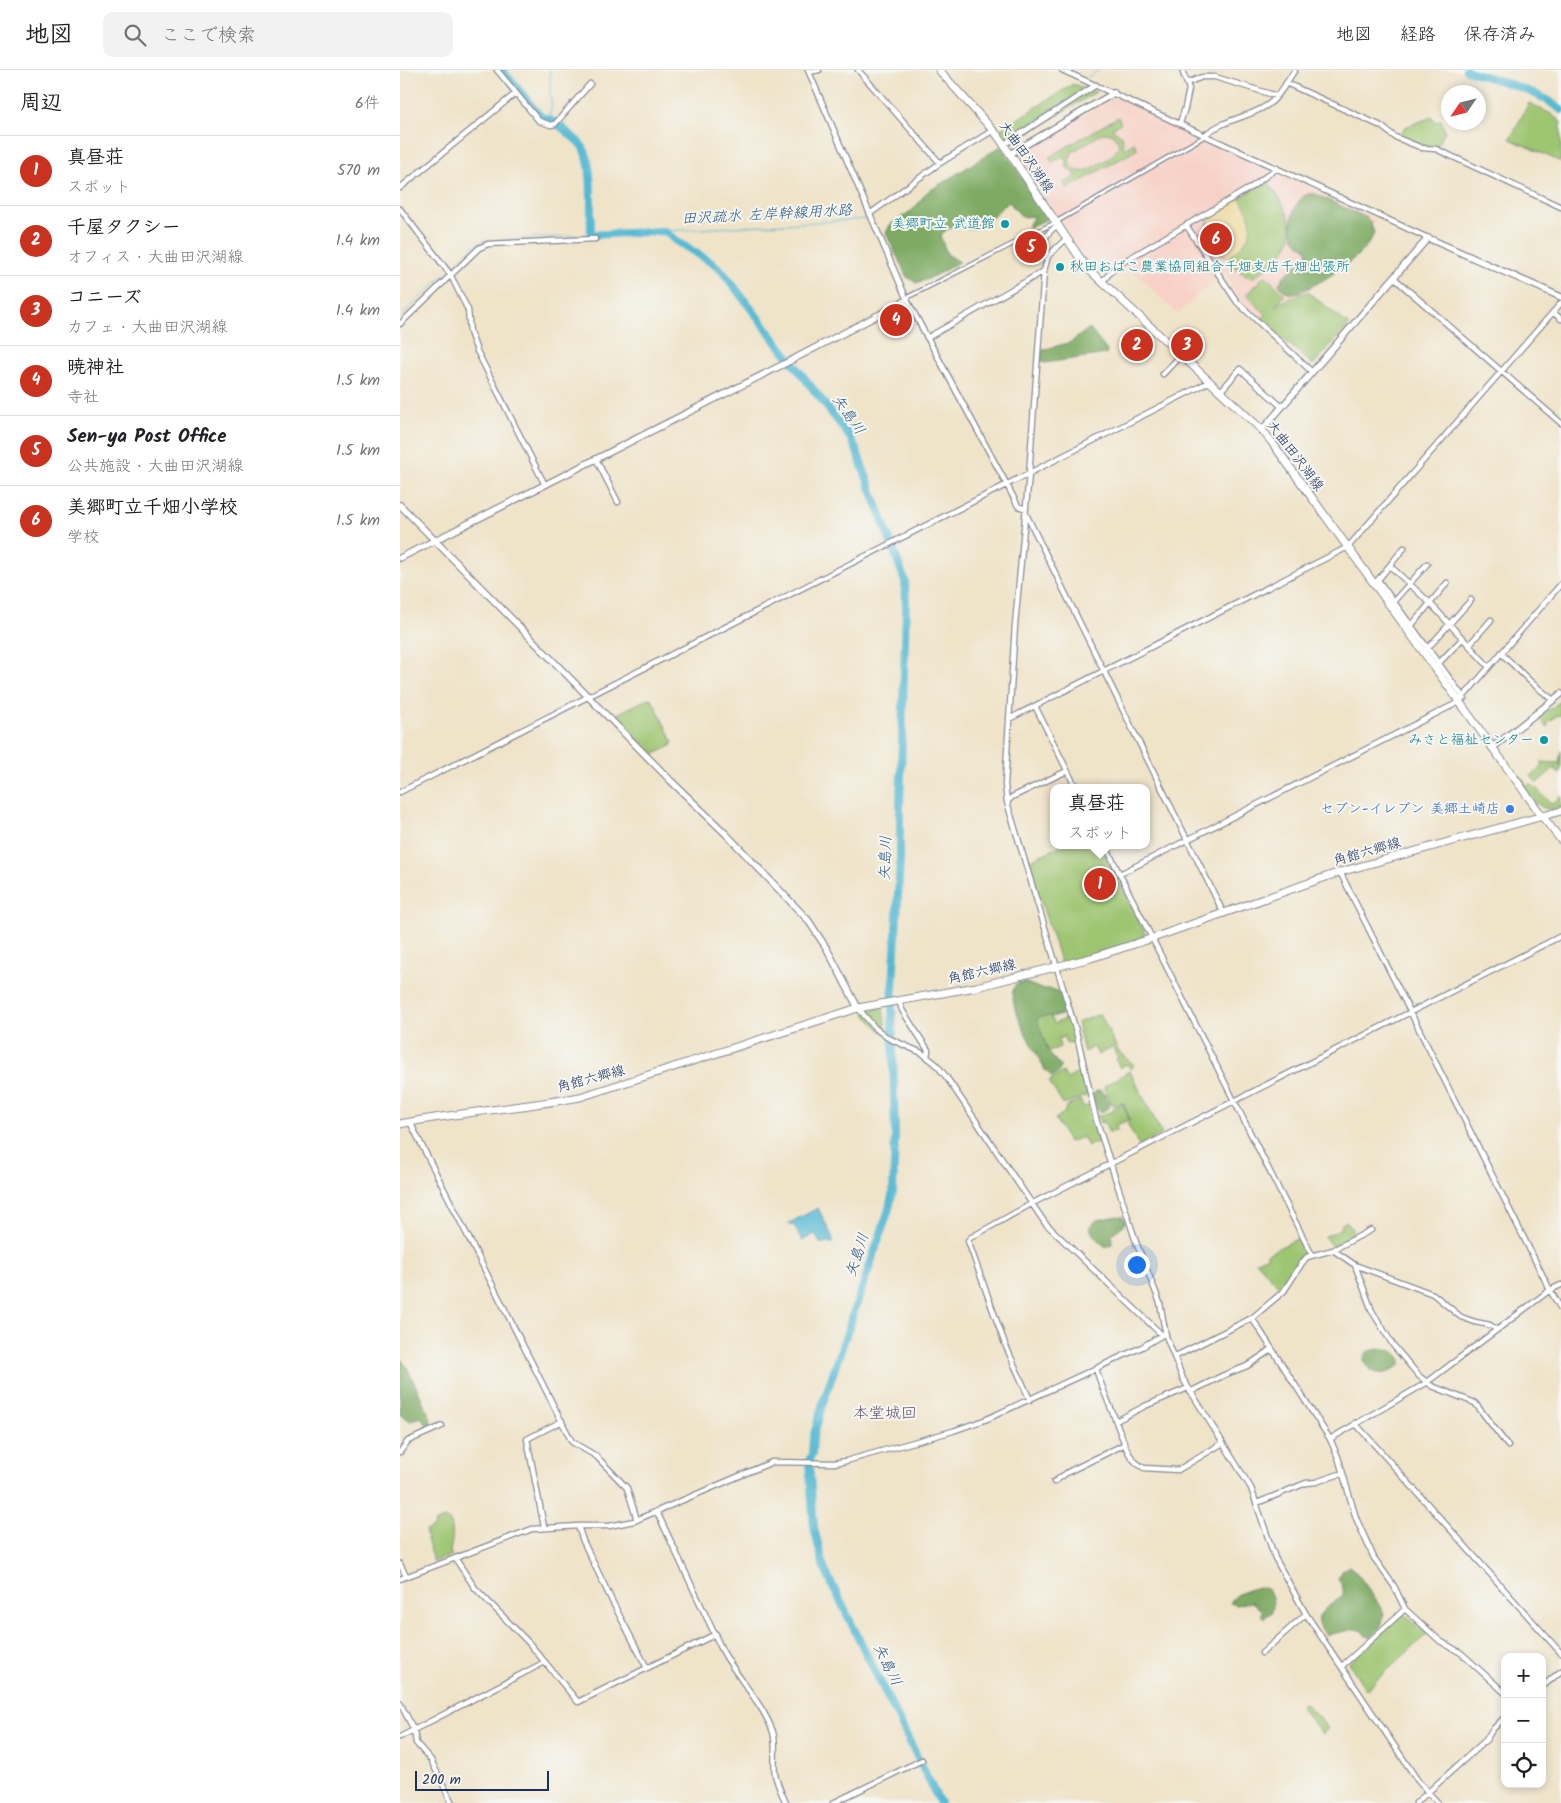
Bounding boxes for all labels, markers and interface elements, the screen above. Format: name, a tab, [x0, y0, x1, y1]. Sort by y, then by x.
search box	[103, 12, 453, 57]
text: 地図	[25, 16, 73, 55]
icon: search	[121, 21, 149, 49]
text: ここで検索	[161, 21, 256, 51]
text: 地図	[1336, 21, 1372, 50]
text: 経路	[1400, 21, 1436, 50]
text: 保存済み	[1464, 21, 1536, 50]
north arrow	[1441, 85, 1486, 130]
text: 周辺	[20, 87, 62, 120]
text: 6件	[355, 91, 380, 116]
street label: 大曲田沢湖線	[993, 116, 1059, 198]
text: 真昼荘	[67, 143, 124, 173]
text: 1	[34, 158, 38, 183]
text: 570 m	[337, 158, 380, 183]
text: スポット	[67, 175, 131, 200]
water label: 田沢疏水 左岸幹線用水路	[681, 198, 854, 231]
text: 千屋タクシー	[67, 213, 181, 243]
place label: 美郷町立 武道館	[891, 213, 995, 235]
marker: 美郷町立 武道館	[999, 218, 1011, 230]
pin: 6	[1200, 220, 1232, 258]
text: 2	[31, 228, 41, 253]
text: 1.4 km	[336, 228, 380, 253]
pin: 5	[1015, 228, 1047, 266]
text: オフィス · 大曲田沢湖線	[67, 245, 244, 270]
place label: 秋田おばこ農業協同組合千畑支店千畑出張所	[1070, 256, 1350, 278]
marker: 秋田おばこ農業協同組合千畑支店千畑出張所	[1054, 261, 1066, 273]
text: コニーズ	[67, 283, 141, 313]
text: 3	[32, 298, 40, 323]
text: 1.4 km	[336, 298, 380, 323]
pin: 4	[880, 301, 912, 339]
text: カフェ · 大曲田沢湖線	[67, 315, 228, 340]
pin: 2	[1121, 326, 1153, 364]
pin: 3	[1171, 326, 1203, 364]
text: 暁神社	[67, 353, 124, 383]
text: 4	[32, 368, 40, 393]
text: 1.5 km	[336, 368, 380, 393]
text: 寺社	[67, 385, 99, 410]
water label: 矢島川	[825, 390, 871, 440]
street label: 大曲田沢湖線	[1261, 416, 1329, 496]
text: Sen-ya Post Office	[67, 422, 227, 452]
text: 5	[32, 438, 40, 463]
text: 1.5 km	[336, 438, 380, 463]
text: 公共施設 · 大曲田沢湖線	[67, 454, 244, 479]
text: 美郷町立千畑小学校	[67, 493, 238, 523]
text: 6	[32, 508, 40, 533]
text: 1.5 km	[336, 508, 380, 533]
text: 学校	[67, 525, 99, 550]
place label: みさと福祉センター	[1409, 729, 1534, 751]
marker: みさと福祉センター	[1538, 734, 1550, 746]
popup	[1050, 784, 1150, 849]
text: 真昼荘	[1068, 789, 1125, 819]
place label: セブン-イレブン 美郷土崎店	[1320, 798, 1500, 820]
marker: セブン-イレブン 美郷土崎店	[1504, 803, 1516, 815]
text: スポット	[1068, 821, 1132, 846]
street label: 角館六郷線	[1330, 832, 1404, 872]
water label: 矢島川	[873, 835, 899, 881]
pin: 1	[1084, 865, 1116, 903]
street label: 角館六郷線	[945, 953, 1019, 991]
street label: 角館六郷線	[554, 1059, 628, 1099]
water label: 矢島川	[840, 1230, 876, 1280]
your location	[1124, 1252, 1150, 1278]
district label: 本堂城回	[853, 1401, 917, 1426]
water label: 矢島川	[866, 1640, 908, 1690]
map controls	[1501, 1653, 1546, 1788]
button: +	[1501, 1653, 1546, 1698]
button: −	[1501, 1698, 1546, 1743]
button: locate	[1501, 1743, 1546, 1788]
scale bar	[415, 1768, 549, 1791]
text: 200 m	[422, 1769, 461, 1791]

